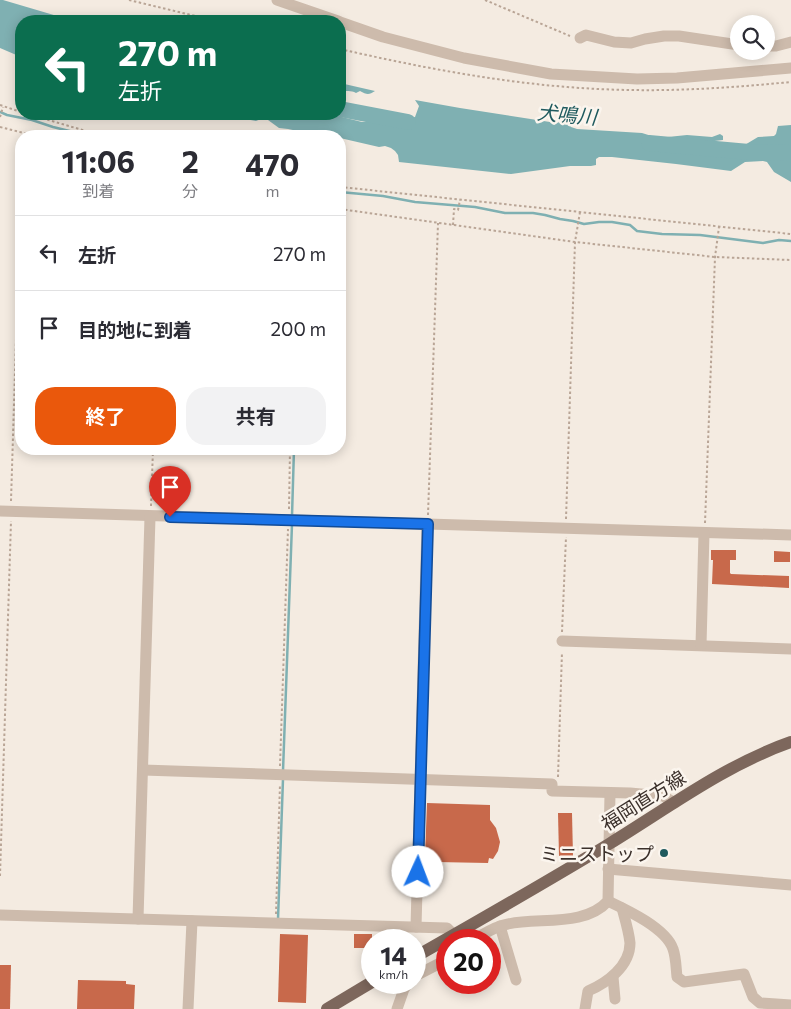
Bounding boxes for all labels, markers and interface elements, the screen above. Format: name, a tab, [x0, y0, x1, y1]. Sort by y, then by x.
map controls	[730, 15, 775, 60]
button: search	[730, 15, 775, 60]
text: 270 m	[118, 30, 217, 73]
icon: left	[35, 35, 100, 100]
text: 左折	[118, 77, 162, 104]
water label: 犬鳴川	[536, 99, 600, 129]
text: 11:06	[62, 142, 135, 179]
text: 2	[182, 142, 199, 179]
text: 470	[245, 145, 299, 182]
text: 到着	[82, 181, 114, 200]
text: 分	[182, 181, 198, 200]
text: m	[265, 181, 279, 200]
icon: left	[35, 239, 63, 267]
text: 270 m	[273, 242, 326, 265]
text: 左折	[78, 243, 116, 266]
icon: arrive	[35, 314, 63, 342]
text: 200 m	[271, 317, 326, 340]
text: 目的地に到着	[78, 318, 192, 341]
button: 終了	[35, 387, 176, 445]
button: 共有	[186, 387, 326, 445]
pin	[149, 466, 191, 517]
icon: arrive	[156, 473, 184, 501]
street label: 福岡直方線	[597, 765, 689, 835]
place label: ミニストップ	[540, 842, 654, 865]
position arrow	[391, 845, 443, 897]
marker: ミニストップ	[658, 847, 670, 859]
speed limit sign: 20	[436, 929, 501, 994]
text: 14	[380, 940, 407, 970]
text: km/h	[379, 967, 408, 981]

